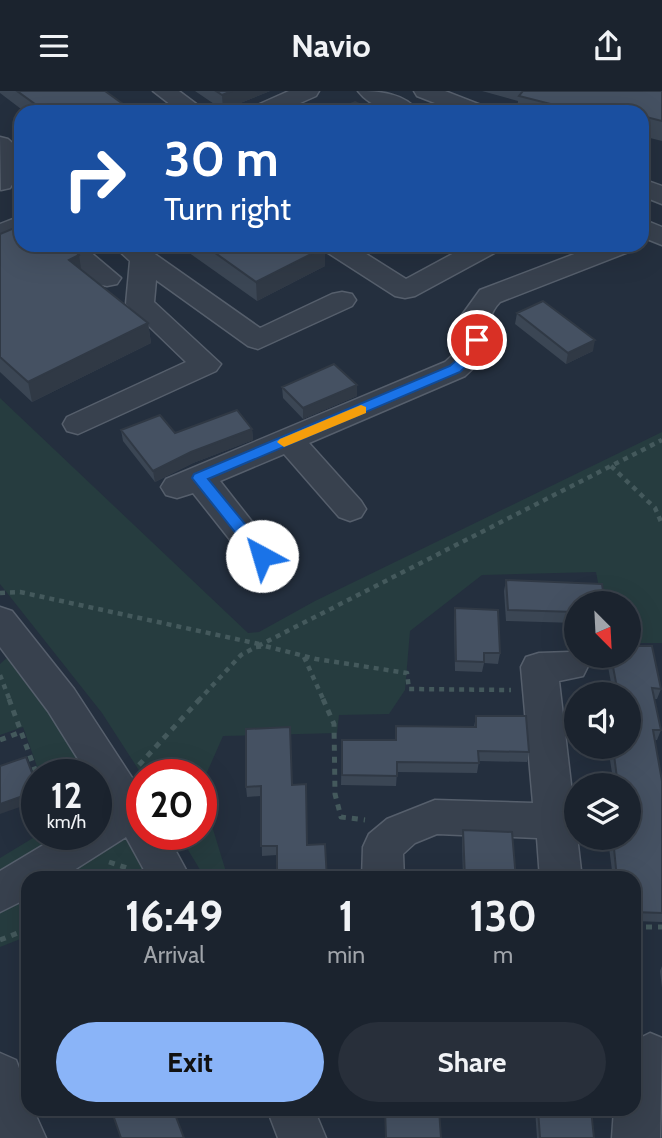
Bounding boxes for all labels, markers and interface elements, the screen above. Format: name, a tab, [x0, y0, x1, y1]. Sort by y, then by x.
text: Navio	[291, 26, 371, 65]
icon: menu	[35, 27, 73, 65]
icon: share	[589, 27, 627, 65]
text: 30 m	[164, 129, 279, 188]
icon: right	[49, 133, 140, 224]
text: Turn right	[164, 189, 291, 228]
pin	[447, 310, 507, 370]
icon: arrive	[458, 321, 496, 359]
position arrow	[225, 519, 299, 593]
north arrow	[564, 591, 640, 669]
map controls	[564, 591, 641, 850]
button: sound	[564, 682, 641, 759]
speed limit sign: 20	[126, 759, 217, 850]
button: layers	[564, 773, 641, 850]
text: 12	[51, 774, 82, 817]
text: km/h	[47, 811, 86, 833]
text: 16:49	[125, 890, 223, 942]
text: 1	[338, 890, 354, 942]
text: 130	[469, 890, 537, 942]
text: Arrival	[143, 941, 205, 969]
text: min	[327, 941, 365, 969]
text: m	[493, 941, 513, 969]
button: Exit	[56, 1022, 324, 1102]
button: Share	[338, 1022, 606, 1102]

